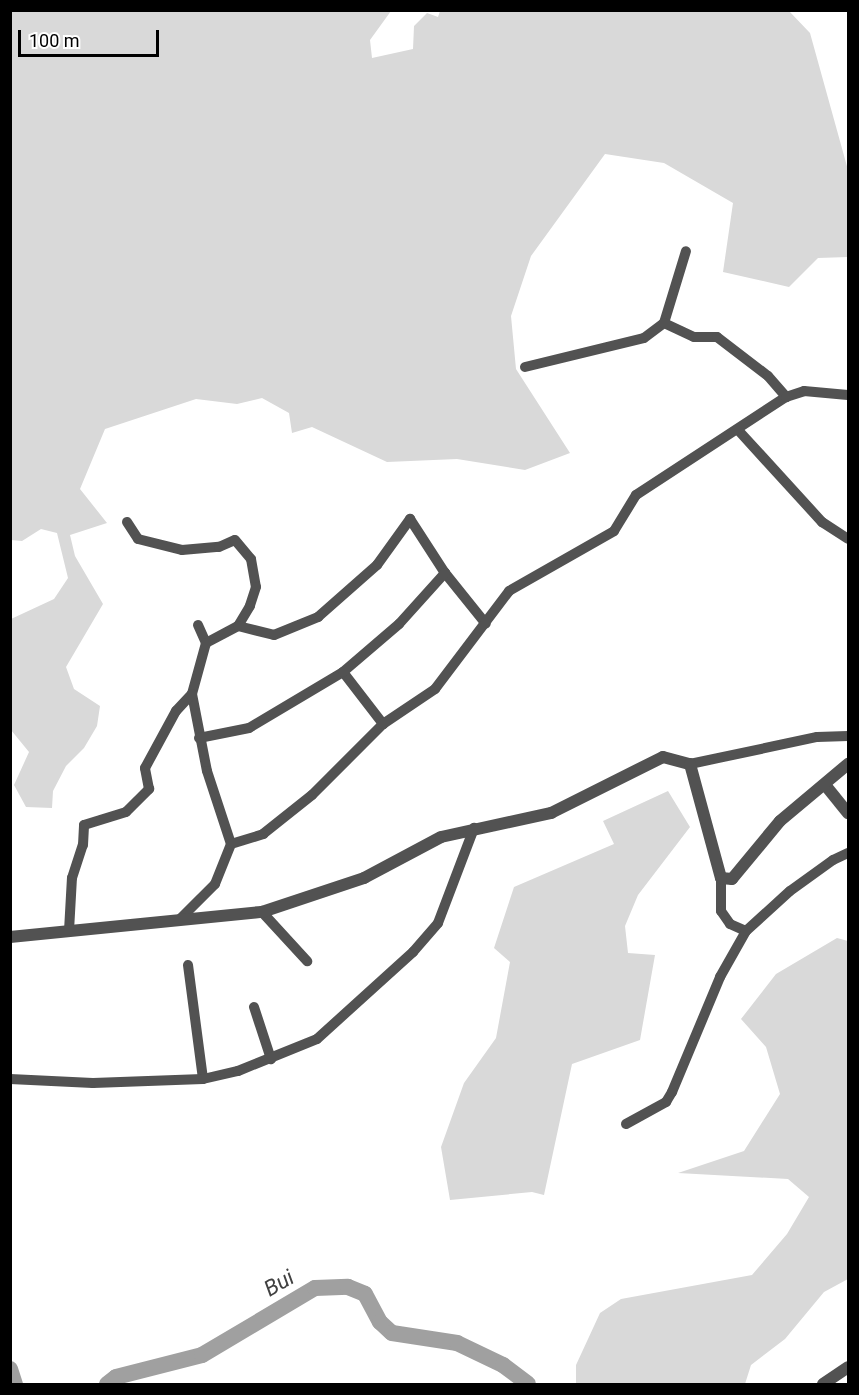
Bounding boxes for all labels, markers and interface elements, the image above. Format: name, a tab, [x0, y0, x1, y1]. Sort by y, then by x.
scale bar	[21, 18, 162, 56]
text: 100 m	[29, 30, 80, 51]
water label: Bui	[259, 1264, 299, 1302]

